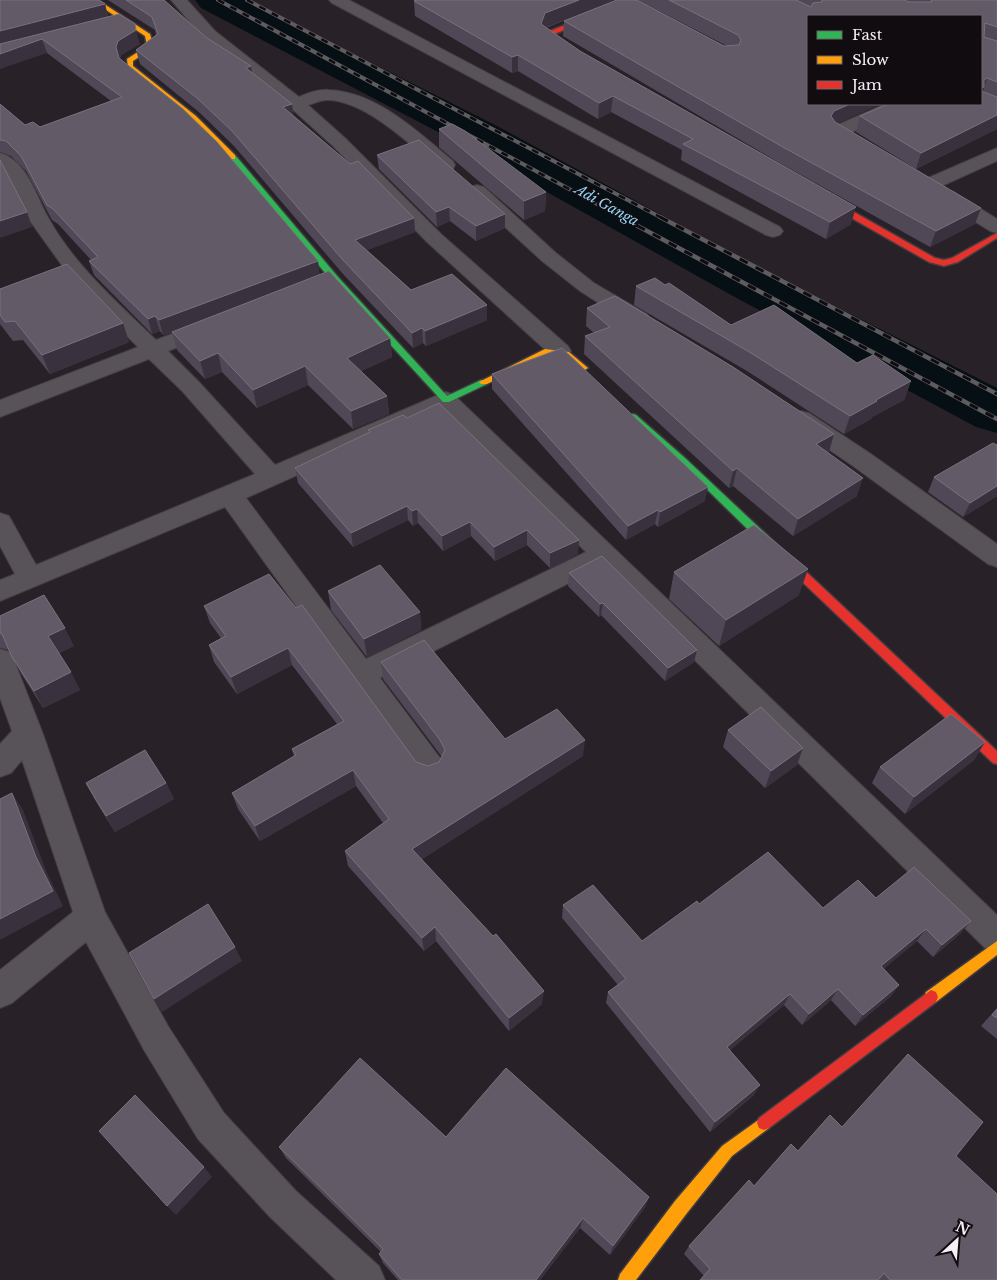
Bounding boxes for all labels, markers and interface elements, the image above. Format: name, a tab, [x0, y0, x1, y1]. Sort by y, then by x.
legend	[807, 15, 982, 105]
text: Fast	[852, 25, 883, 44]
text: Slow	[852, 50, 889, 69]
text: Jam	[850, 75, 882, 94]
water label: Adi Ganga	[570, 179, 642, 230]
north arrow	[932, 1215, 982, 1265]
text: N	[953, 1217, 973, 1239]

